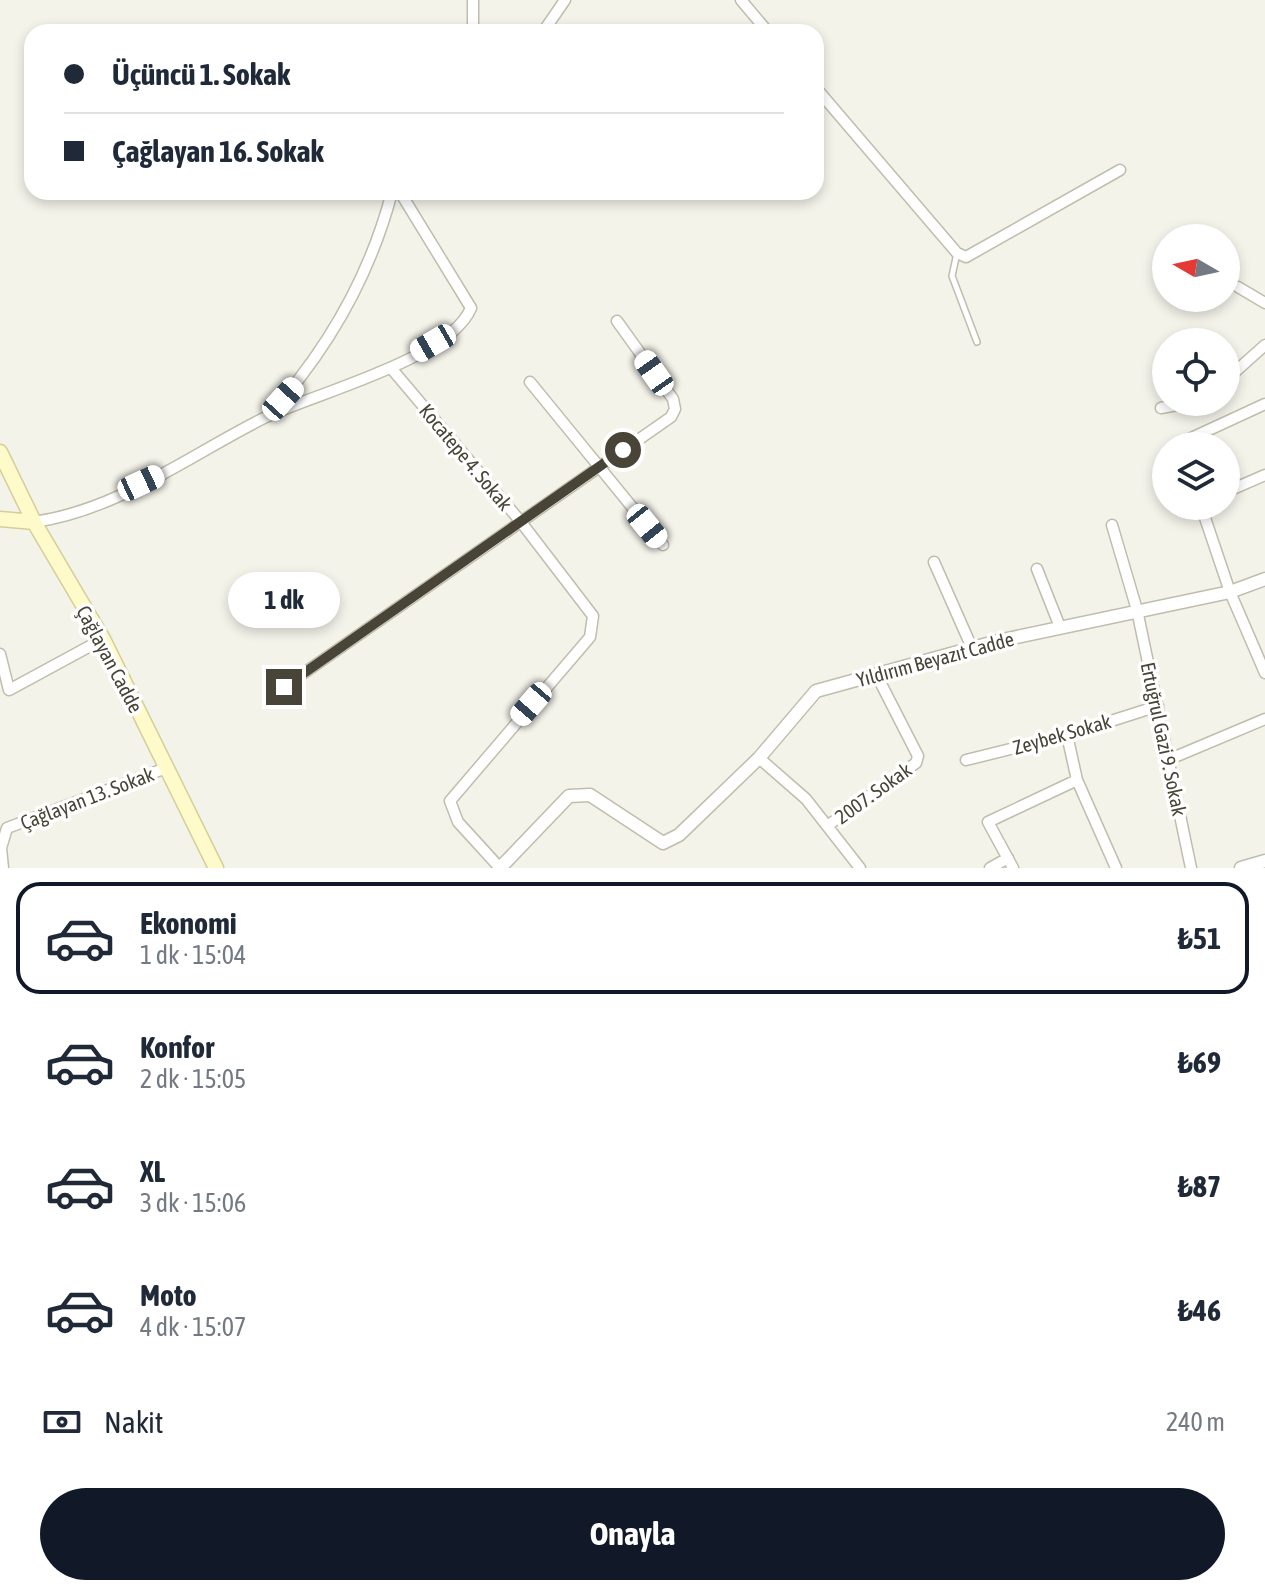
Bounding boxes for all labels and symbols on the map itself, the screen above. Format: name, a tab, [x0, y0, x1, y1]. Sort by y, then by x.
north arrow	[1152, 224, 1240, 312]
car	[406, 321, 460, 365]
car	[630, 346, 678, 400]
car	[258, 373, 308, 425]
street label: Kocatepe 4. Sokak	[415, 399, 517, 515]
route start	[605, 432, 641, 468]
car	[114, 462, 168, 504]
car	[623, 500, 671, 552]
callout: 1 dk	[228, 571, 340, 627]
street label: Çağlayan Cadde	[72, 602, 148, 716]
street label: Yıldırım Beyazıt Cadde	[854, 627, 1016, 691]
street label: Ertuğrul Gazi 9. Sokak	[1136, 660, 1192, 818]
route end	[266, 669, 302, 705]
car	[506, 678, 556, 730]
street label: Zeybek Sokak	[1010, 709, 1114, 759]
street label: 2007. Sokak	[830, 758, 916, 828]
street label: Çağlayan 13. Sokak	[17, 762, 157, 834]

